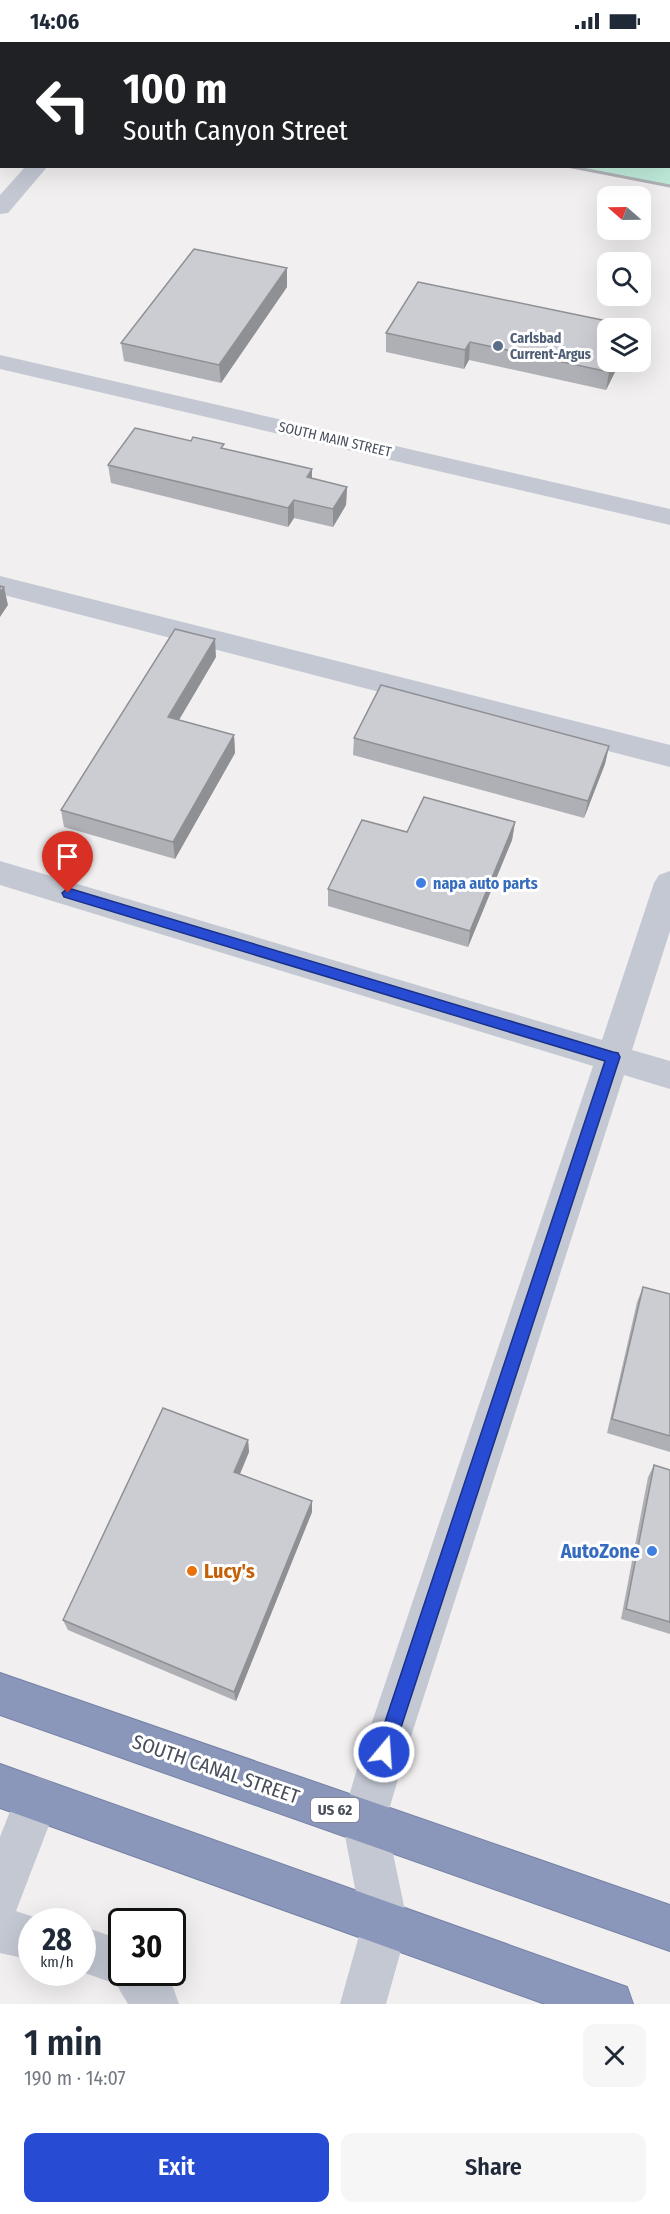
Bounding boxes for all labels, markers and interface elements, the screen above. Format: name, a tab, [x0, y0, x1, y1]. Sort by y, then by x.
text: 14:06	[30, 8, 79, 35]
text: 100 m	[123, 64, 227, 114]
icon: left	[24, 66, 102, 144]
text: South Canyon Street	[123, 115, 348, 147]
north arrow	[597, 186, 651, 240]
map controls	[597, 186, 651, 372]
button: search	[597, 252, 651, 306]
button: layers	[597, 318, 651, 372]
place label: Carlsbad Current-Argus	[510, 330, 591, 363]
marker: Carlsbad Current-Argus	[491, 339, 505, 353]
street label: SOUTH MAIN STREET	[277, 418, 393, 461]
pin	[42, 831, 93, 893]
icon: arrive	[51, 840, 84, 873]
place label: napa auto parts	[433, 874, 538, 893]
marker: napa auto parts	[414, 876, 428, 890]
place label: AutoZone	[560, 1539, 640, 1563]
marker: AutoZone	[645, 1544, 659, 1558]
place label: Lucy's	[204, 1559, 255, 1583]
marker: Lucy's	[185, 1564, 199, 1578]
position arrow	[352, 1720, 416, 1784]
street label: SOUTH CANAL STREET	[129, 1729, 303, 1809]
road number: US 62	[311, 1798, 359, 1822]
speed limit sign: 30	[108, 1908, 186, 1986]
text: 28	[42, 1922, 72, 1958]
text: km/h	[40, 1953, 74, 1971]
text: 1 min	[24, 2021, 102, 2065]
button: close	[583, 2024, 646, 2087]
text: 190 m · 14:07	[24, 2066, 126, 2090]
button: Exit	[24, 2133, 329, 2202]
button: Share	[341, 2133, 646, 2202]

